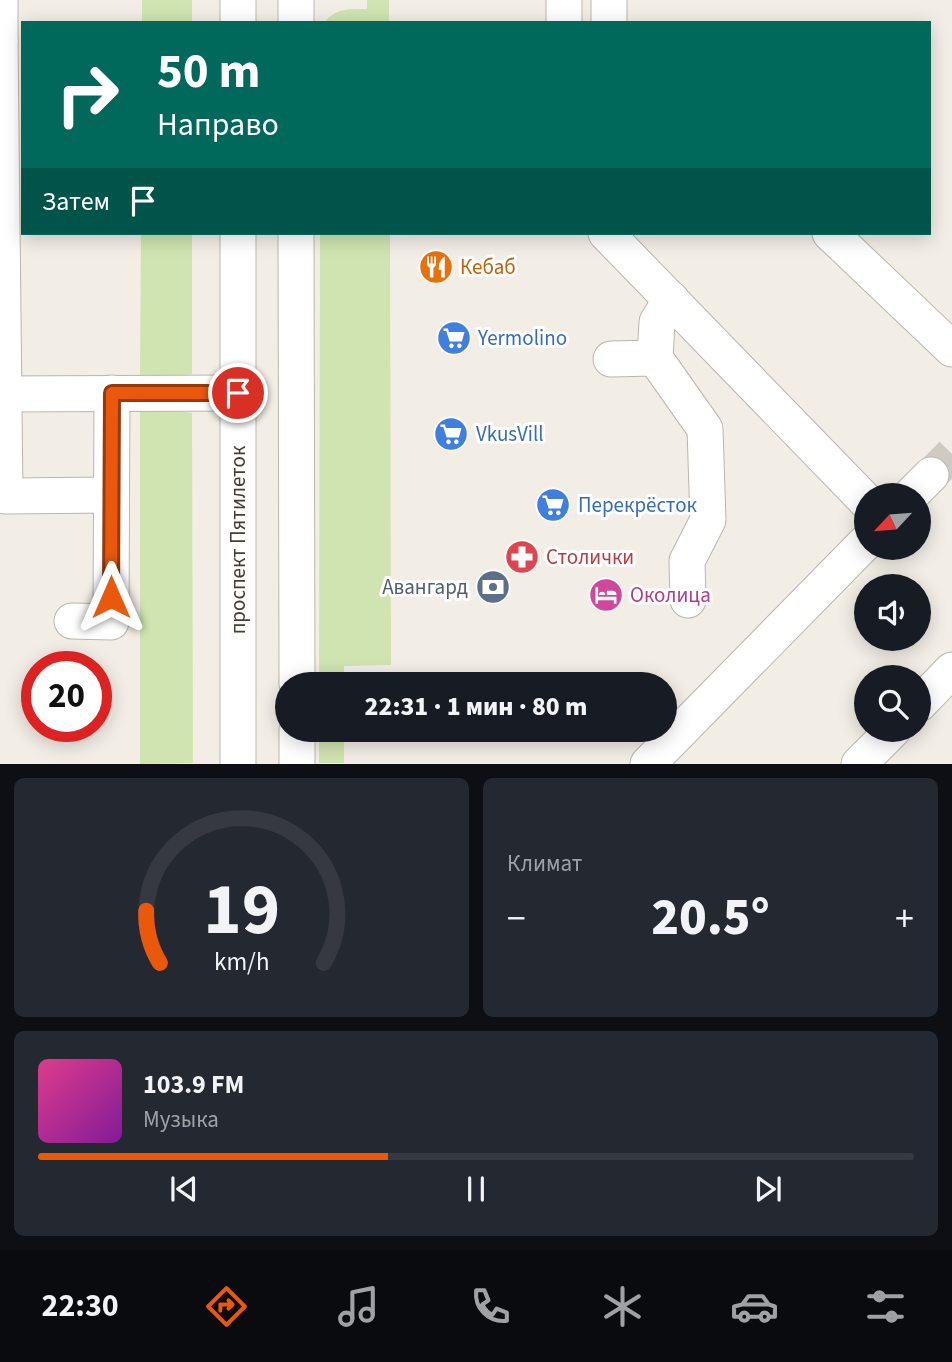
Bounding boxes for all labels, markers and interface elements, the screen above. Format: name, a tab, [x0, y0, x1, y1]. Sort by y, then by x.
text: 50 m	[157, 37, 261, 107]
icon: right	[42, 49, 133, 140]
text: Направо	[157, 102, 279, 148]
icon: arrive	[124, 182, 162, 220]
text: Затем	[42, 183, 110, 220]
restaurant icon: Кебаб	[417, 248, 455, 286]
place label: Кебаб	[460, 252, 516, 282]
supermarket icon: Yermolino	[435, 319, 473, 357]
place label: Yermolino	[477, 323, 567, 353]
pin	[208, 363, 268, 423]
icon: arrive	[219, 374, 257, 412]
supermarket icon: VkusVill	[432, 415, 470, 453]
place label: VkusVill	[476, 419, 544, 449]
street label: проспект Пятилеток	[223, 445, 253, 634]
north arrow	[854, 483, 931, 560]
map controls	[854, 483, 931, 742]
supermarket icon: Перекрёсток	[534, 486, 572, 524]
place label: Перекрёсток	[578, 490, 698, 520]
pharmacy icon: Столички	[503, 538, 541, 576]
place label: Столички	[546, 542, 634, 572]
position arrow	[74, 560, 148, 634]
bank icon: Авангард	[474, 568, 512, 606]
place label: Авангард	[382, 572, 468, 602]
button: sound	[854, 574, 931, 651]
hotel icon: Околица	[587, 576, 625, 614]
place label: Околица	[630, 580, 711, 610]
speed limit sign: 20	[21, 651, 112, 742]
button: search	[854, 665, 931, 742]
text: 22:31 · 1 мин · 80 m	[365, 688, 587, 725]
text: Климат	[507, 847, 582, 880]
text: 19	[203, 859, 280, 963]
text: 20.5°	[651, 881, 770, 955]
text: −	[507, 892, 526, 946]
text: +	[895, 892, 914, 946]
text: km/h	[214, 944, 269, 980]
text: 103.9 FM	[143, 1066, 244, 1103]
text: Музыка	[143, 1103, 219, 1136]
icon: previous	[165, 1170, 203, 1208]
icon: pause	[457, 1170, 495, 1208]
icon: next	[749, 1170, 787, 1208]
icon: directions	[202, 1282, 251, 1331]
icon: music	[334, 1282, 383, 1331]
icon: phone	[466, 1282, 515, 1331]
icon: climate	[598, 1282, 647, 1331]
icon: car	[730, 1282, 779, 1331]
icon: filters	[861, 1282, 910, 1331]
text: 22:30	[41, 1283, 119, 1329]

